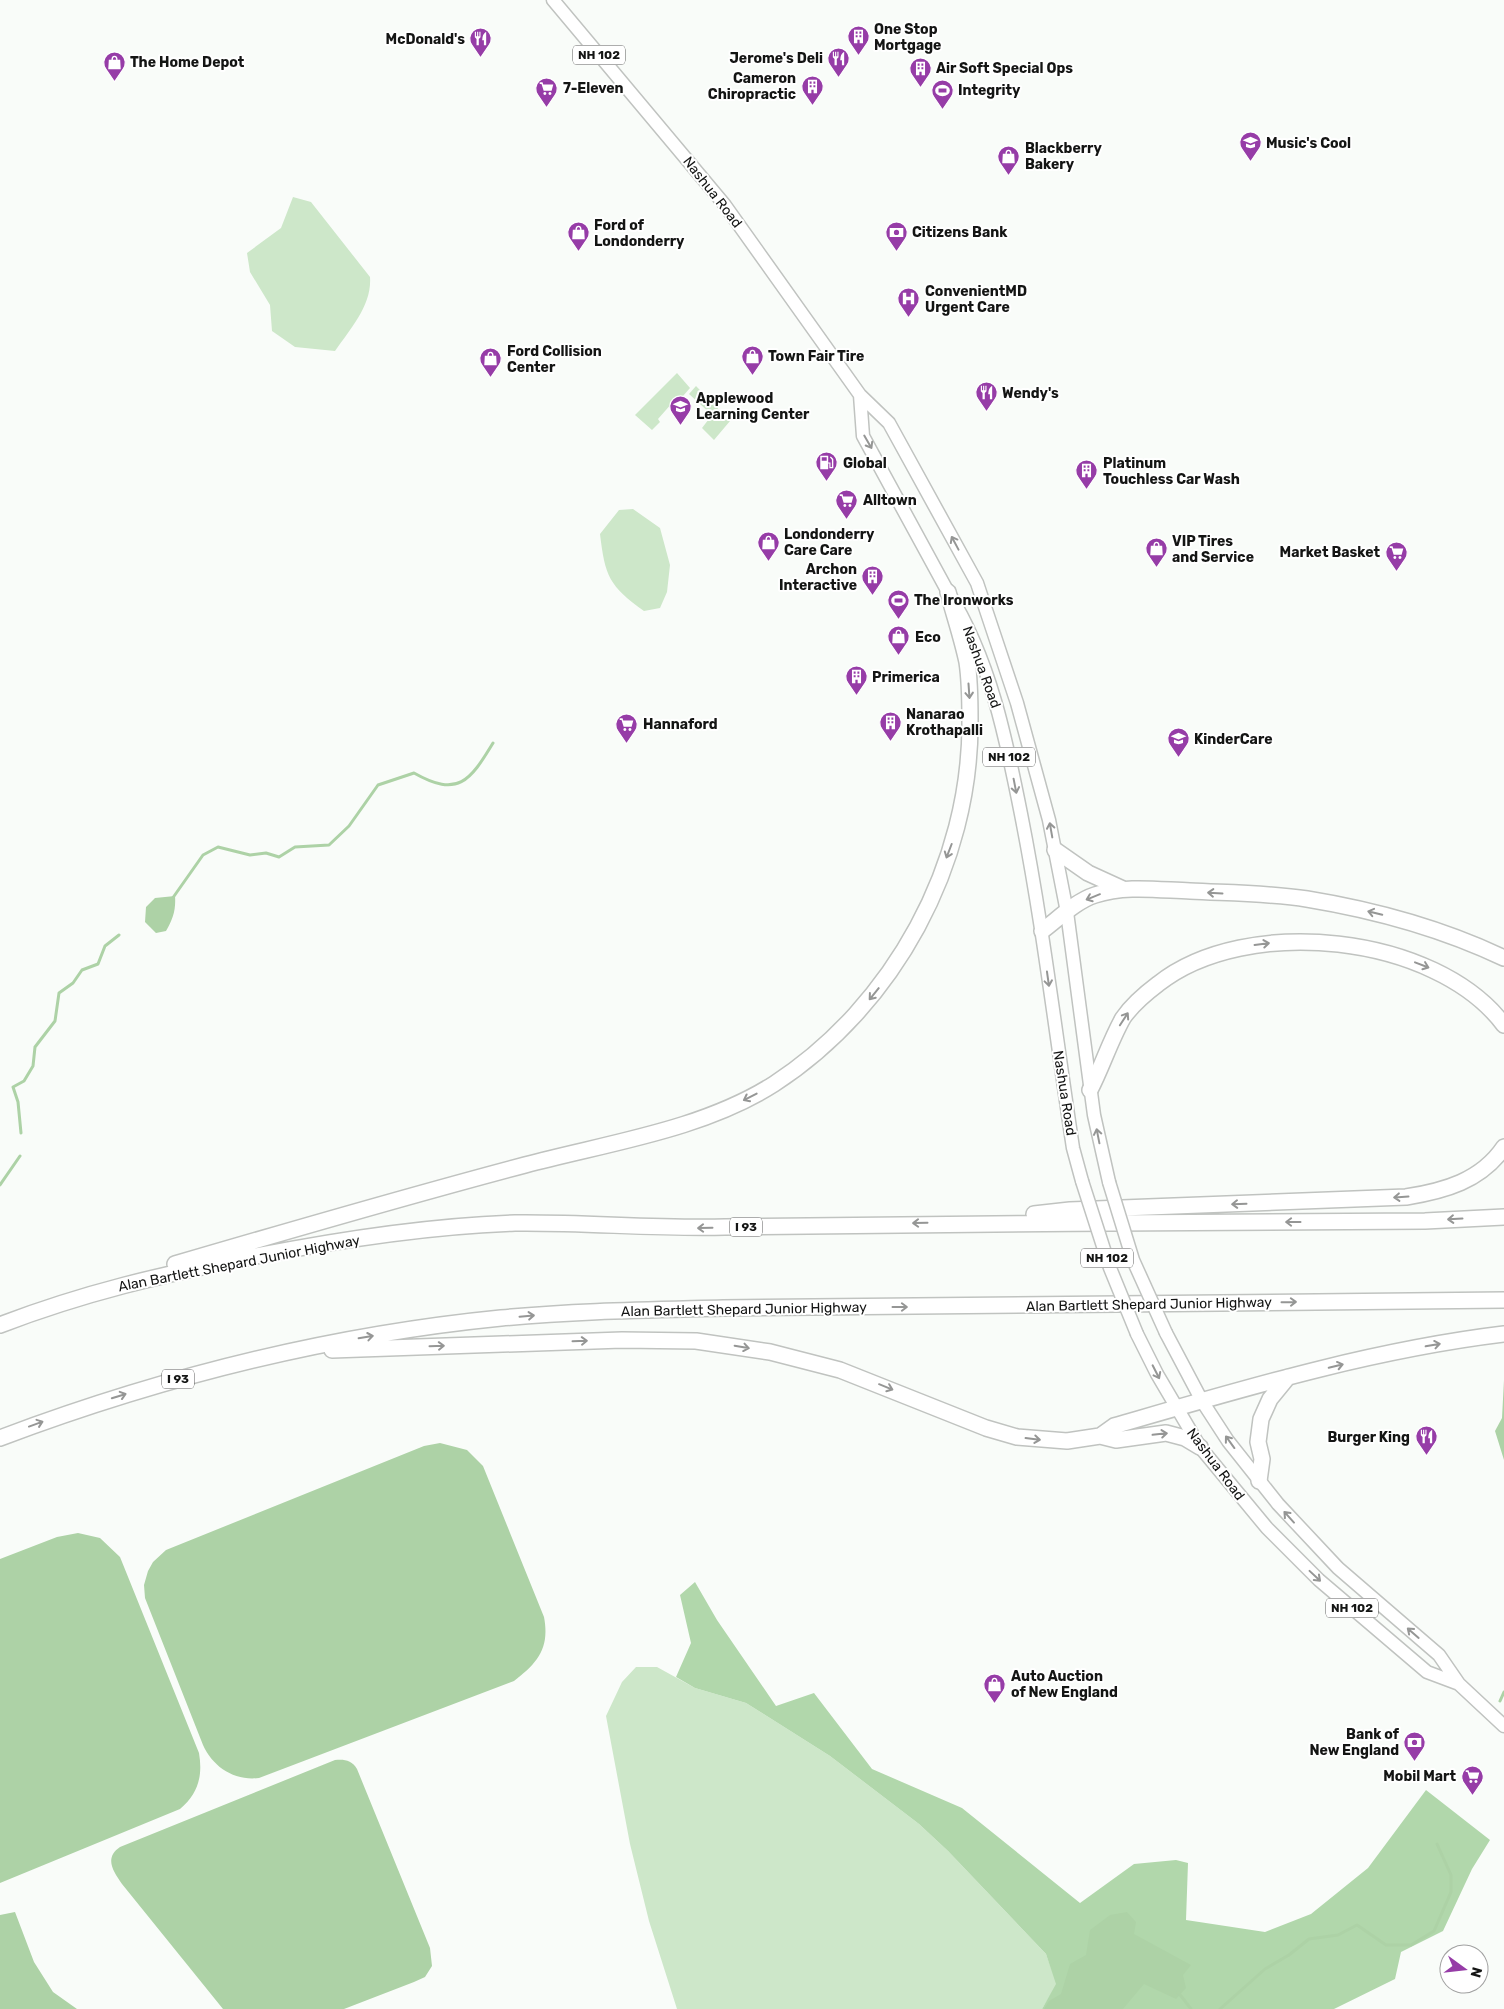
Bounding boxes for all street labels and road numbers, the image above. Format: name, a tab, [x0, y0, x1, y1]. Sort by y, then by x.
road number: NH 102	[573, 46, 625, 64]
street label: Nashua Road	[679, 153, 746, 231]
street label: Nashua Road	[959, 624, 1004, 710]
road number: NH 102	[983, 748, 1035, 766]
street label: Nashua Road	[1049, 1049, 1080, 1137]
road number: I 93	[730, 1218, 762, 1236]
street label: Alan Bartlett Shepard Junior Highway	[117, 1232, 362, 1295]
road number: NH 102	[1081, 1248, 1133, 1268]
street label: Alan Bartlett Shepard Junior Highway	[1026, 1294, 1272, 1315]
street label: Alan Bartlett Shepard Junior Highway	[621, 1299, 867, 1320]
road number: I 93	[162, 1370, 194, 1388]
street label: Nashua Road	[1183, 1425, 1248, 1504]
road number: NH 102	[1326, 1599, 1378, 1618]

